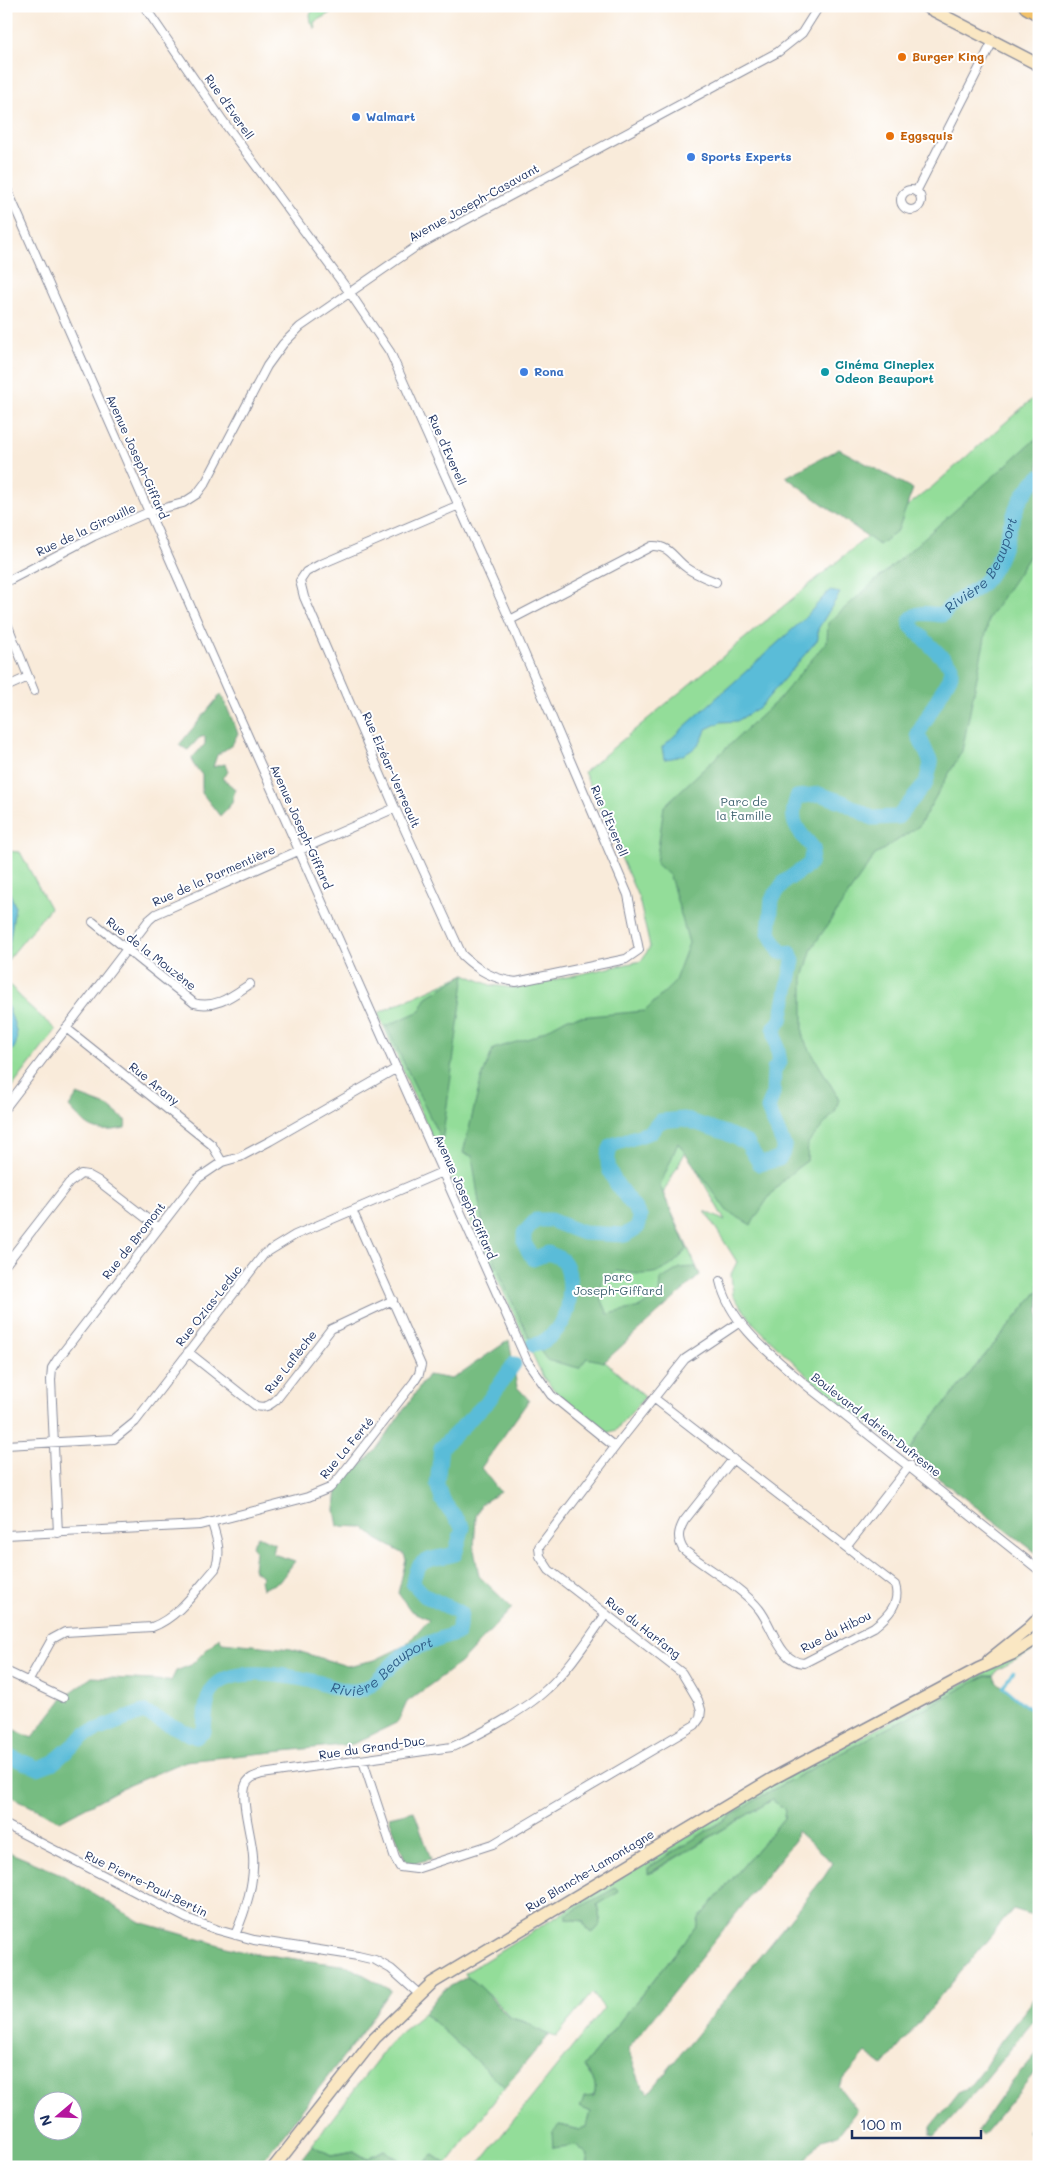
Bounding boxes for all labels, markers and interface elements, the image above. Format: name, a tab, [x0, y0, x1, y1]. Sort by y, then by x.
place label: Burger King	[912, 48, 984, 64]
marker: Burger King	[896, 51, 908, 63]
street label: Rue d'Everell	[201, 71, 258, 142]
place label: Walmart	[366, 108, 415, 124]
marker: Walmart	[350, 111, 362, 123]
place label: Eggsquis	[900, 127, 953, 143]
marker: Eggsquis	[884, 130, 896, 142]
place label: Sports Experts	[701, 148, 792, 164]
marker: Sports Experts	[685, 151, 697, 163]
street label: Avenue Joseph-Casavant	[405, 160, 542, 245]
place label: Cinéma Cineplex Odeon Beauport	[835, 356, 934, 386]
place label: Rona	[534, 363, 564, 379]
marker: Rona	[518, 366, 530, 378]
marker: Cinéma Cineplex Odeon Beauport	[819, 366, 831, 378]
street label: Avenue Joseph-Giffard	[103, 392, 173, 522]
street label: Rue d'Everell	[425, 412, 471, 488]
street label: Rue de la Girouille	[33, 499, 138, 559]
water label: Rivière Beauport	[940, 515, 1021, 617]
street label: Rue Elzéar-Verreault	[359, 709, 425, 830]
street label: Avenue Joseph-Giffard	[267, 762, 337, 892]
street label: Rue d'Everell	[588, 783, 632, 859]
park label: Parc de la Famille	[716, 793, 772, 823]
street label: Rue de la Parmentière	[150, 841, 278, 909]
street label: Rue de la Mouzène	[103, 913, 200, 993]
street label: Rue Arany	[126, 1058, 183, 1108]
street label: Avenue Joseph-Giffard	[431, 1132, 501, 1262]
street label: Rue de Bromont	[98, 1199, 168, 1282]
street label: Rue Ozias-Leduc	[172, 1262, 245, 1349]
park label: parc Joseph-Giffard	[573, 1268, 663, 1298]
street label: Rue Laflèche	[261, 1327, 320, 1396]
street label: Boulevard Adrien-Dufresne	[808, 1369, 945, 1480]
street label: Rue La Ferté	[316, 1413, 377, 1482]
street label: Rue du Harfang	[603, 1593, 685, 1662]
street label: Rue du Hibou	[798, 1606, 874, 1656]
water label: Rivière Beauport	[328, 1632, 435, 1700]
street label: Rue du Grand-Duc	[318, 1732, 426, 1762]
street label: Rue Blanche-Lamontagne	[522, 1825, 657, 1915]
street label: Rue Pierre-Paul-Bertin	[83, 1846, 210, 1920]
north arrow	[32, 2090, 82, 2140]
scale bar	[852, 2108, 981, 2140]
text: N	[35, 2112, 56, 2129]
text: 100 m	[860, 2114, 902, 2134]

